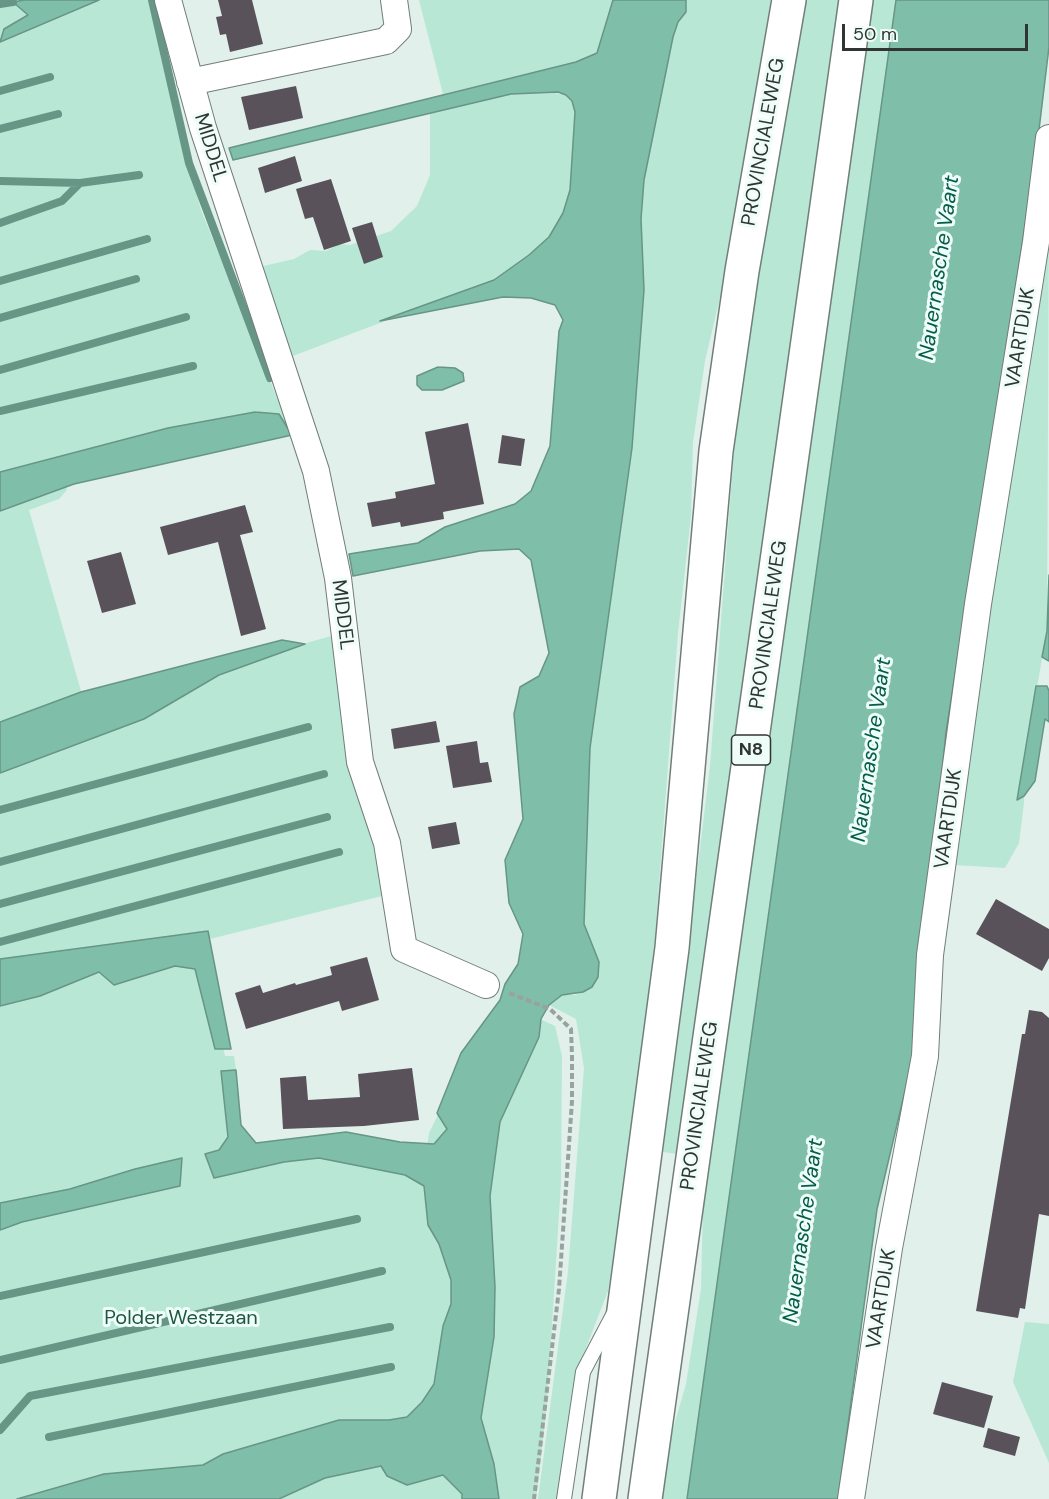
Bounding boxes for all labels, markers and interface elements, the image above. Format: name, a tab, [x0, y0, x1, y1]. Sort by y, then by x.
scale bar	[845, 12, 1031, 50]
text: 50 m	[853, 22, 897, 46]
street label: PROVINCIALEWEG	[737, 56, 791, 228]
street label: MIDDEL	[188, 111, 232, 185]
water label: Nauernasche Vaart	[915, 174, 965, 362]
street label: VAARTDIJK	[1001, 286, 1041, 390]
street label: PROVINCIALEWEG	[745, 539, 793, 711]
street label: MIDDEL	[326, 578, 358, 652]
water label: Nauernasche Vaart	[847, 656, 897, 844]
road number: N8	[732, 735, 771, 765]
street label: VAARTDIJK	[930, 767, 968, 871]
street label: PROVINCIALEWEG	[676, 1020, 724, 1192]
water label: Nauernasche Vaart	[779, 1137, 829, 1325]
street label: VAARTDIJK	[862, 1247, 902, 1351]
park label: Polder Westzaan	[104, 1307, 258, 1331]

